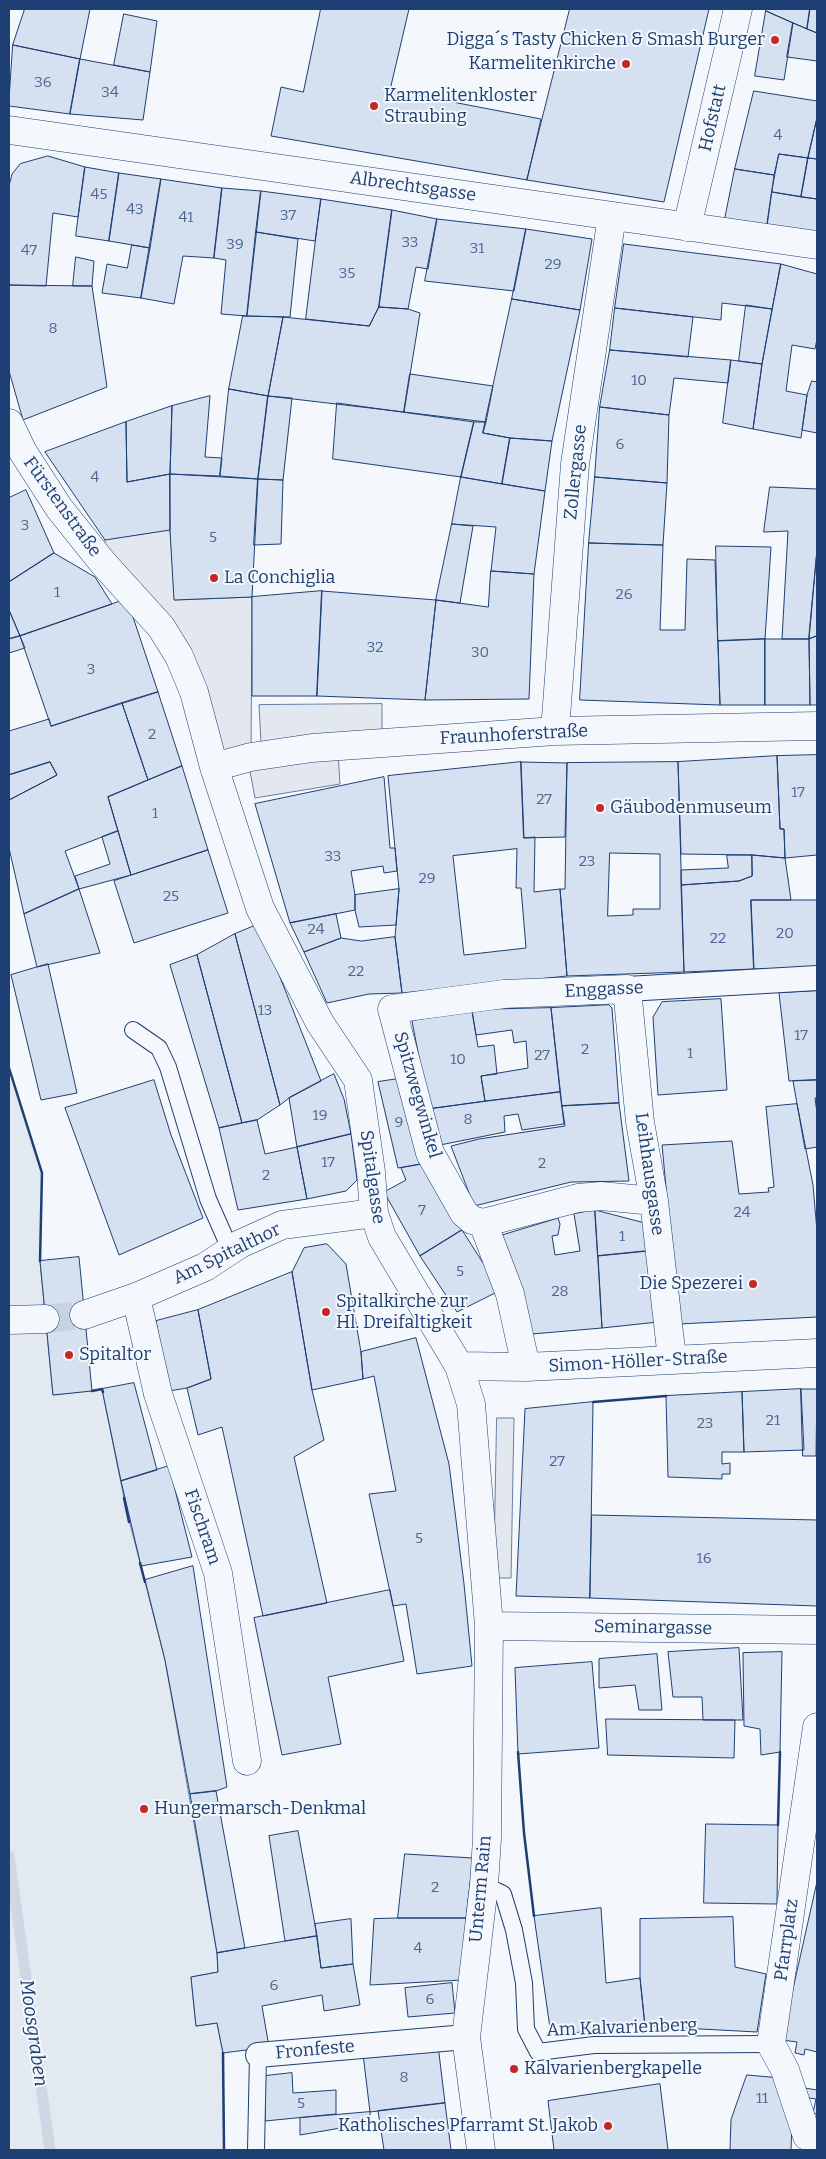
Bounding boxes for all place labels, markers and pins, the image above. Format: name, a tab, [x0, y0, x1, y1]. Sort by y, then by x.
place label: Digga´s Tasty Chicken & Smash Burger	[446, 29, 765, 51]
marker: Digga´s Tasty Chicken & Smash Burger	[769, 34, 781, 46]
place label: Karmelitenkirche	[469, 53, 616, 75]
marker: Karmelitenkirche	[620, 58, 632, 70]
place label: Karmelitenkloster Straubing	[384, 85, 537, 128]
marker: Karmelitenkloster Straubing	[368, 100, 380, 112]
place label: La Conchiglia	[224, 567, 335, 589]
marker: La Conchiglia	[208, 572, 220, 584]
place label: Gäubodenmuseum	[610, 797, 772, 819]
marker: Gäubodenmuseum	[594, 802, 606, 814]
place label: Die Spezerei	[640, 1273, 743, 1295]
marker: Die Spezerei	[747, 1278, 759, 1290]
place label: Spitalkirche zur Hl. Dreifaltigkeit	[336, 1291, 472, 1334]
marker: Spitalkirche zur Hl. Dreifaltigkeit	[320, 1306, 332, 1318]
place label: Spitaltor	[79, 1344, 151, 1366]
marker: Spitaltor	[63, 1349, 75, 1361]
place label: Hungermarsch-Denkmal	[154, 1798, 366, 1820]
marker: Hungermarsch-Denkmal	[138, 1803, 150, 1815]
place label: Kalvarienbergkapelle	[524, 2058, 702, 2080]
marker: Kalvarienbergkapelle	[508, 2063, 520, 2075]
place label: Katholisches Pfarramt St. Jakob	[338, 2115, 598, 2137]
marker: Katholisches Pfarramt St. Jakob	[602, 2120, 614, 2132]

